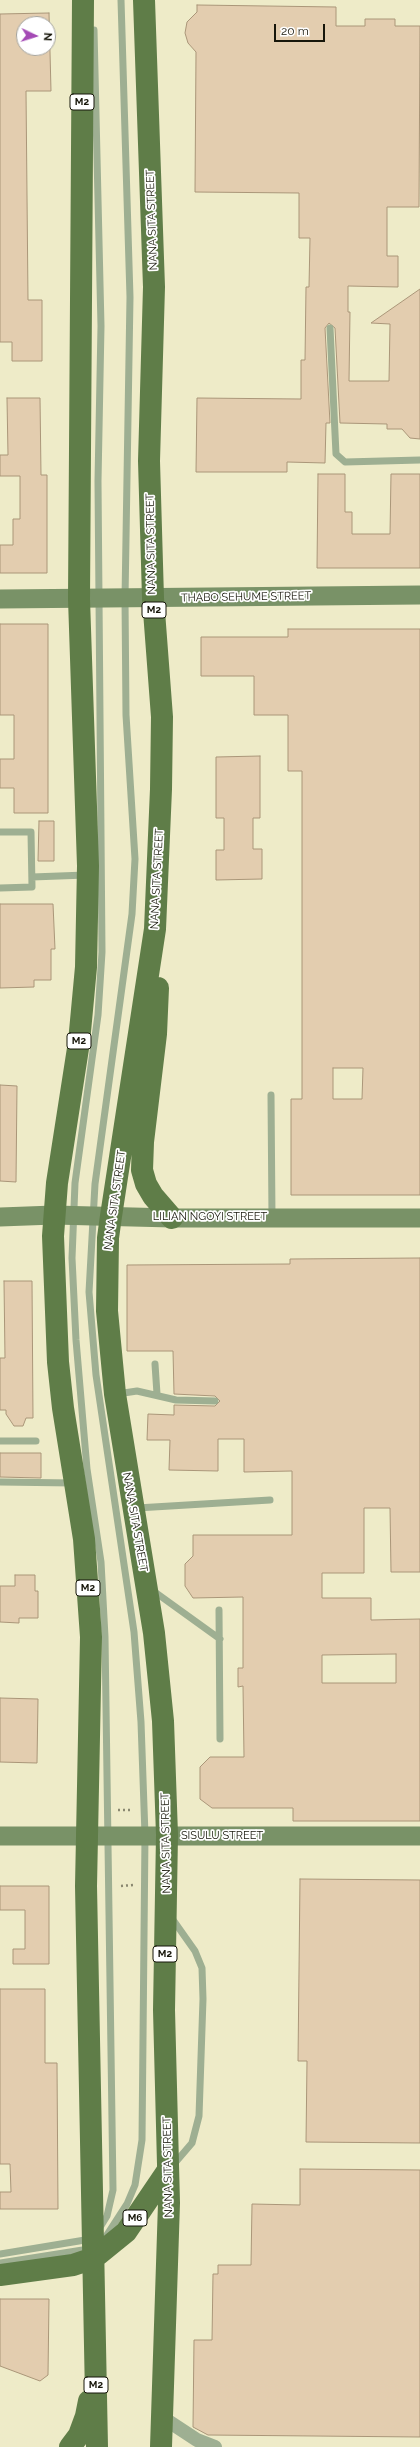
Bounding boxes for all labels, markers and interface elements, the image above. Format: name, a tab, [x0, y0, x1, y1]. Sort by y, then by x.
north arrow	[16, 16, 56, 56]
scale bar	[276, 16, 327, 42]
text: 20 m	[281, 24, 309, 38]
text: N	[41, 32, 54, 41]
road number: M2	[70, 94, 94, 110]
street label: NANA SITA STREET	[144, 169, 160, 271]
street label: NANA SITA STREET	[144, 493, 158, 595]
street label: THABO SEHUME STREET	[181, 589, 311, 605]
road number: M2	[142, 602, 166, 618]
street label: NANA SITA STREET	[148, 828, 166, 930]
road number: M2	[67, 1033, 91, 1049]
street label: NANA SITA STREET	[101, 1149, 129, 1251]
street label: LILIAN NGOYI STREET	[153, 1210, 267, 1224]
street label: NANA SITA STREET	[120, 1471, 150, 1573]
road number: M2	[76, 1580, 100, 1596]
street label: NANA SITA STREET	[159, 1792, 173, 1894]
street label: SISULU STREET	[181, 1829, 263, 1843]
road number: M2	[153, 1946, 177, 1962]
street label: NANA SITA STREET	[161, 2116, 175, 2218]
road number: M6	[123, 2210, 147, 2226]
road number: M2	[84, 2377, 108, 2393]

